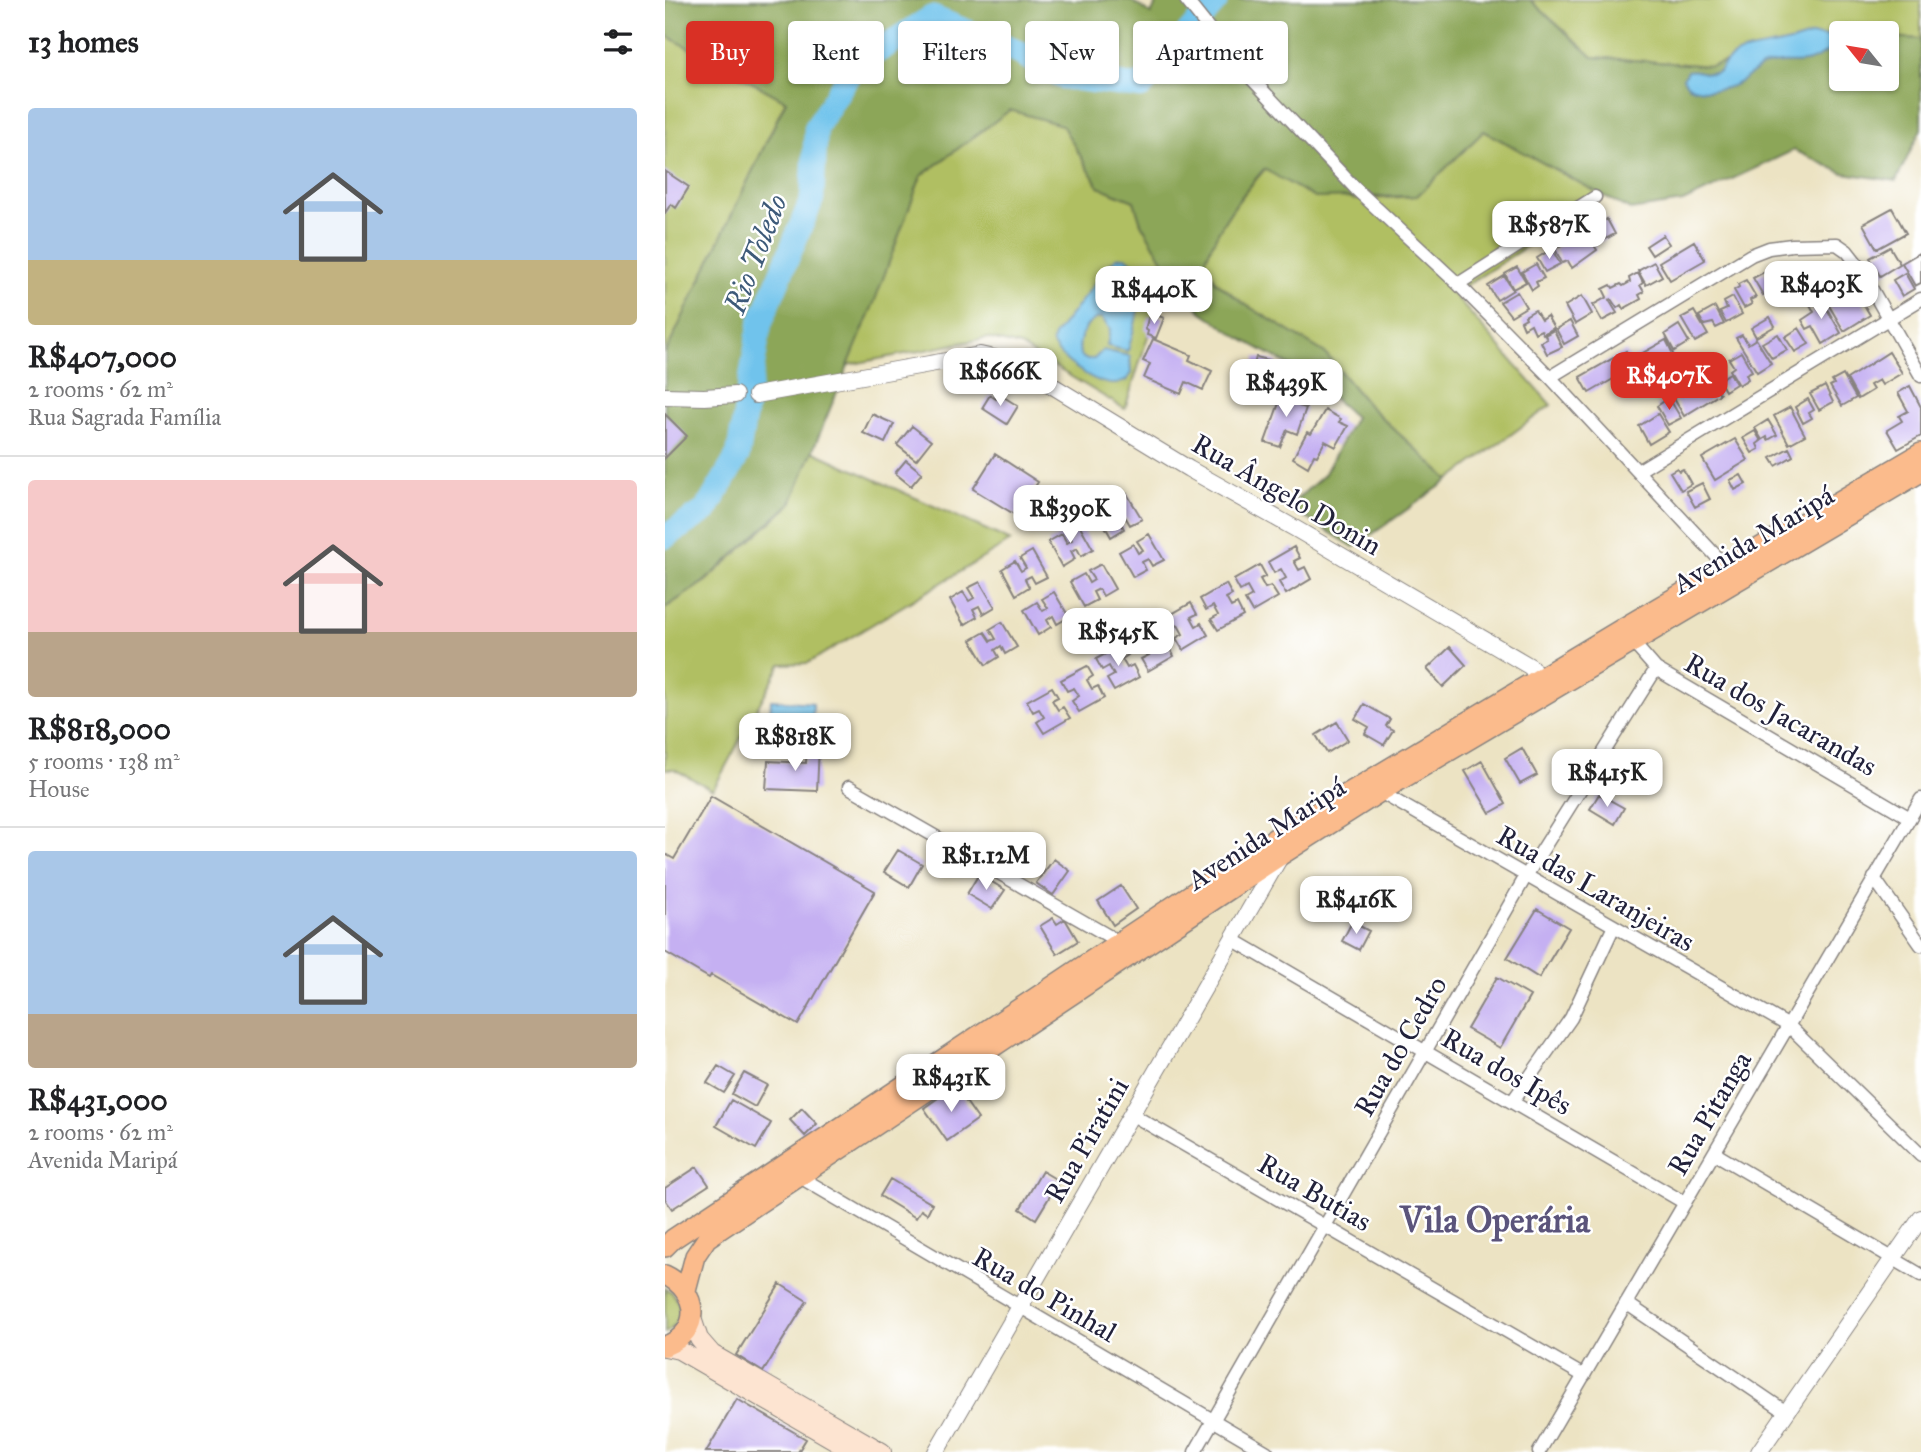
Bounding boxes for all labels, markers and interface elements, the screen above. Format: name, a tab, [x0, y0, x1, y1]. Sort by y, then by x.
chip: Buy	[686, 21, 774, 84]
chip: Rent	[788, 21, 884, 84]
chip: Filters	[898, 21, 1011, 84]
chip: New	[1025, 21, 1119, 84]
chip: Apartment	[1133, 21, 1288, 84]
north arrow	[1829, 21, 1899, 91]
map controls	[1829, 21, 1899, 91]
icon: filters	[599, 23, 637, 61]
text: 13 homes	[28, 24, 139, 60]
icon: home	[270, 154, 396, 280]
water label: Rio Toledo	[717, 190, 795, 319]
pin: R$587K	[1492, 202, 1606, 261]
text: R$587K	[1508, 210, 1590, 238]
pin: R$403K	[1764, 262, 1878, 321]
pin: R$440K	[1097, 266, 1211, 326]
text: R$403K	[1780, 270, 1862, 298]
text: R$440K	[1111, 275, 1197, 303]
text: R$407,000	[28, 339, 177, 375]
pin: R$666K	[943, 348, 1057, 408]
pin: R$407K	[1612, 352, 1726, 412]
text: R$666K	[959, 357, 1041, 385]
pin: R$439K	[1229, 360, 1343, 419]
text: R$407K	[1627, 361, 1711, 389]
text: R$439K	[1246, 368, 1326, 396]
text: 2 rooms · 62 m²	[28, 375, 173, 403]
text: Rua Sagrada Família	[28, 403, 221, 431]
street label: Rua Ângelo Donin	[1186, 426, 1388, 563]
street label: Avenida Maripá	[1665, 478, 1840, 602]
pin: R$390K	[1013, 486, 1127, 545]
text: R$390K	[1029, 494, 1111, 522]
icon: home	[270, 526, 396, 652]
pin: R$545K	[1061, 608, 1175, 668]
text: R$545K	[1078, 617, 1158, 645]
street label: Rua dos Jacarandas	[1678, 645, 1883, 784]
text: R$818,000	[28, 711, 171, 747]
pin: R$818K	[738, 714, 852, 773]
text: R$818K	[755, 722, 835, 750]
text: 5 rooms · 138 m²	[28, 747, 180, 775]
pin: R$415K	[1550, 750, 1664, 809]
text: R$415K	[1568, 758, 1646, 786]
street label: Avenida Maripá	[1180, 769, 1352, 898]
text: House	[28, 775, 90, 803]
street label: Rua das Laranjeiras	[1490, 818, 1701, 959]
pin: R$1.12M	[921, 832, 1051, 892]
text: R$1.12M	[942, 841, 1030, 869]
pin: R$416K	[1299, 876, 1413, 936]
text: R$416K	[1316, 885, 1396, 913]
icon: home	[270, 897, 396, 1023]
street label: Rua do Cedro	[1346, 970, 1455, 1123]
street label: Rua dos Ipês	[1435, 1020, 1578, 1123]
street label: Rua Pitanga	[1660, 1045, 1759, 1182]
pin: R$431K	[894, 1054, 1008, 1114]
text: R$431K	[912, 1063, 990, 1091]
street label: Rua Piratini	[1037, 1071, 1136, 1209]
text: R$431,000	[28, 1082, 168, 1118]
text: 2 rooms · 62 m²	[28, 1118, 173, 1146]
text: Avenida Maripá	[28, 1146, 177, 1174]
street label: Rua Butias	[1252, 1146, 1378, 1239]
district label: Vila Operária	[1399, 1199, 1591, 1242]
street label: Rua do Pinhal	[967, 1239, 1123, 1350]

